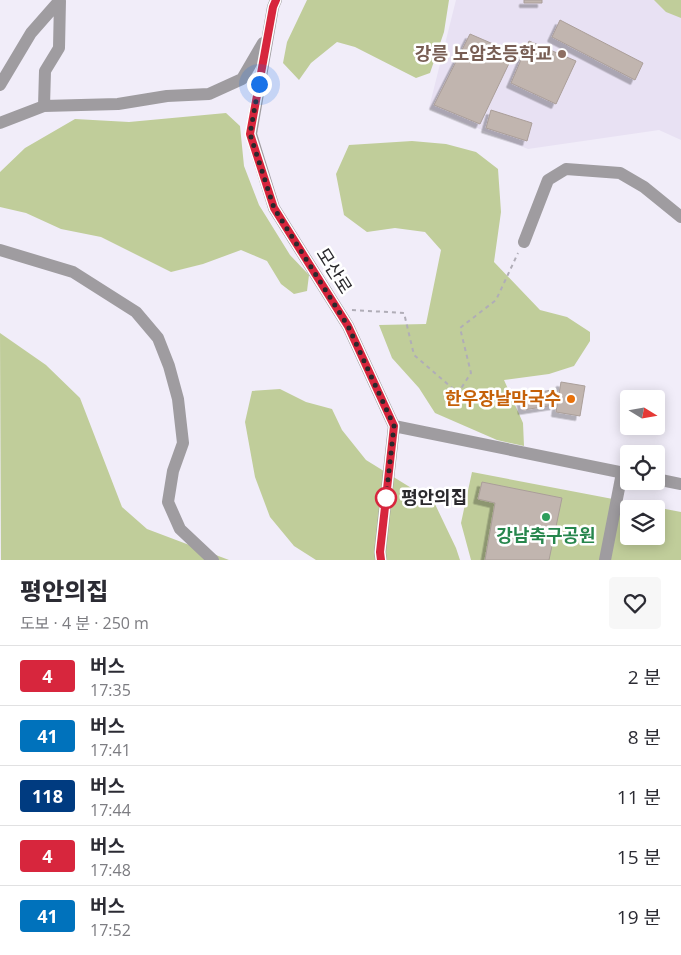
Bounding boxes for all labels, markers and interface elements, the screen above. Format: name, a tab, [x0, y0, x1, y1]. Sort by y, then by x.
place label: 강릉 노암초등학교	[415, 41, 552, 65]
marker: 강릉 노암초등학교	[556, 48, 568, 60]
your location	[247, 72, 272, 97]
street label: 모산로	[312, 243, 358, 298]
place label: 한우장날막국수	[445, 386, 561, 410]
north arrow	[620, 390, 665, 435]
map controls	[620, 390, 665, 545]
marker: 한우장날막국수	[565, 393, 577, 405]
button: locate	[620, 445, 665, 490]
place label: 평안의집	[401, 485, 467, 509]
marker: 평안의집	[375, 487, 397, 509]
button: layers	[620, 500, 665, 545]
marker: 강남축구공원	[540, 511, 552, 523]
place label: 강남축구공원	[496, 523, 596, 547]
text: 평안의집	[20, 574, 108, 607]
button: heart	[609, 577, 661, 629]
text: 도보 · 4 분 · 250 m	[20, 612, 149, 634]
text: 버스	[90, 653, 125, 679]
text: 4	[42, 664, 53, 688]
text: 2 분	[628, 664, 661, 690]
text: 17:35	[90, 679, 131, 701]
text: 버스	[90, 713, 125, 739]
text: 41	[37, 724, 58, 748]
text: 8 분	[628, 724, 661, 750]
text: 17:41	[90, 739, 131, 761]
text: 버스	[90, 773, 125, 799]
text: 118	[32, 784, 63, 808]
text: 11 분	[617, 784, 661, 810]
text: 17:44	[90, 799, 131, 821]
text: 버스	[90, 833, 125, 859]
text: 4	[42, 844, 53, 868]
text: 15 분	[617, 844, 661, 870]
text: 17:48	[90, 859, 131, 881]
text: 버스	[90, 893, 125, 919]
text: 41	[37, 904, 58, 928]
text: 19 분	[617, 904, 661, 930]
text: 17:52	[90, 919, 131, 941]

